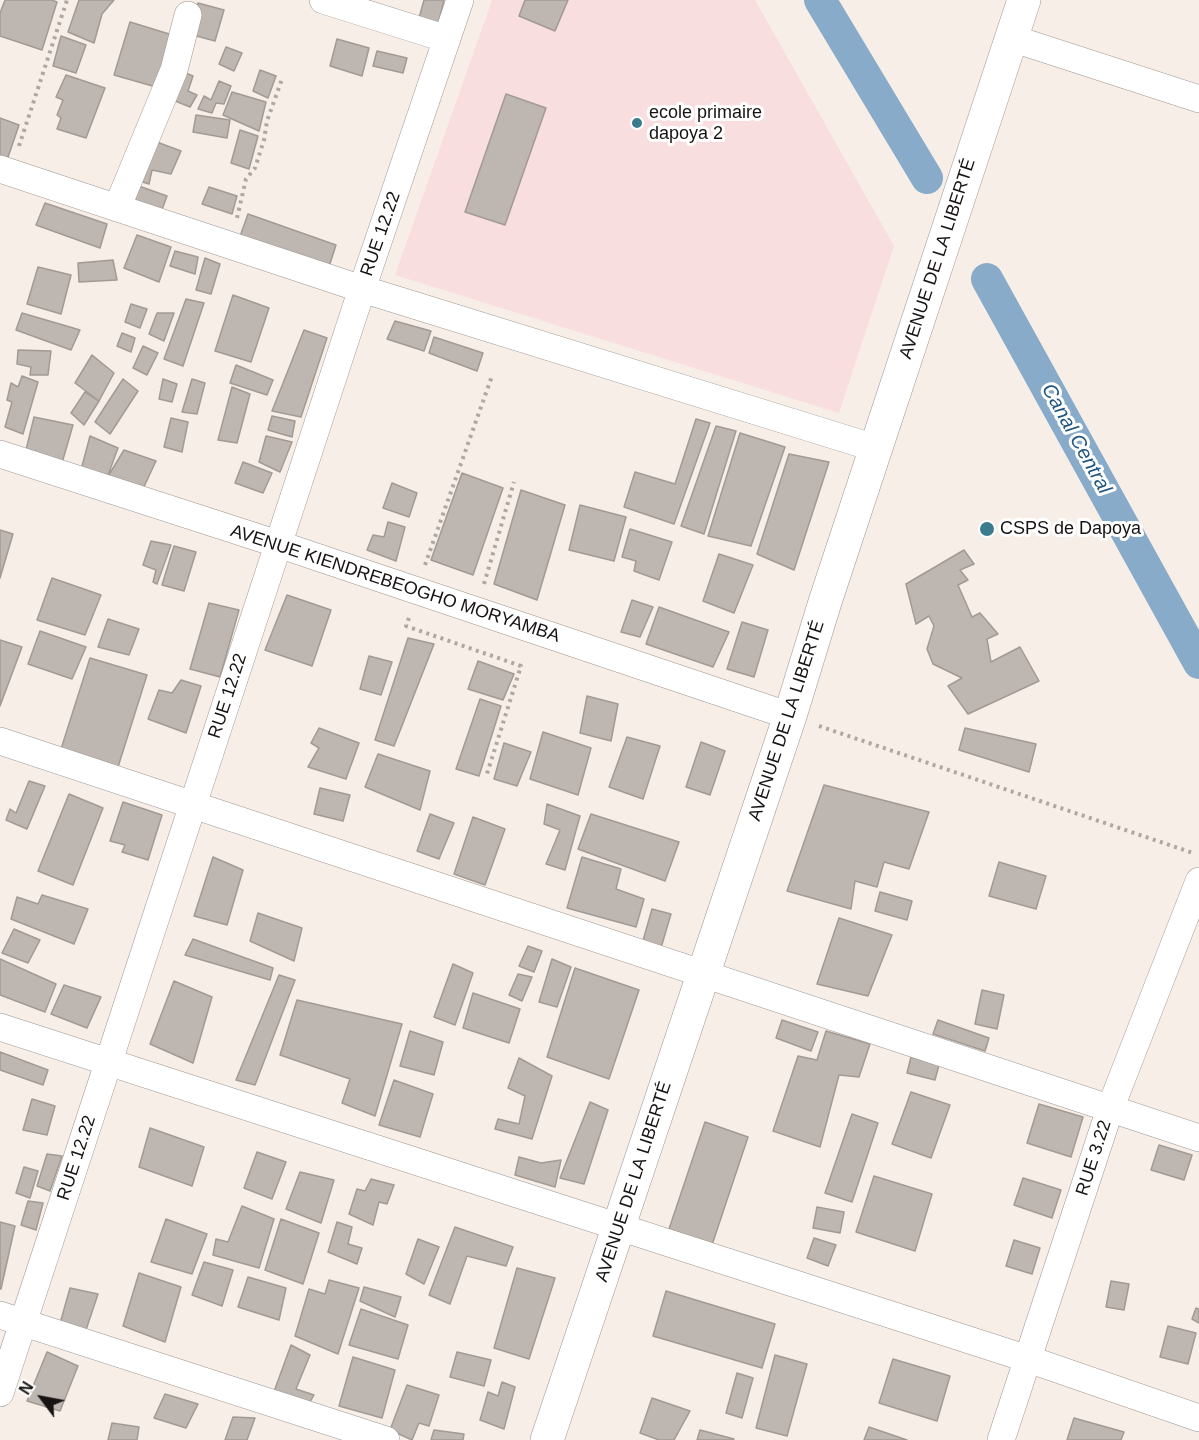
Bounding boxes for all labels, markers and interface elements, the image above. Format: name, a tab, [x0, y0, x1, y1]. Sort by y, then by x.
place label: ecole primaire dapoya 2	[649, 102, 762, 144]
marker: ecole primaire dapoya 2	[630, 116, 644, 130]
street label: AVENUE DE LA LIBERTÉ	[895, 156, 981, 362]
street label: RUE 12.22	[356, 189, 406, 279]
water label: Canal Central	[1036, 380, 1116, 498]
place label: CSPS de Dapoya	[1000, 518, 1141, 540]
street label: AVENUE KIENDREBEOGHO MORYAMBA	[228, 520, 562, 648]
marker: CSPS de Dapoya	[978, 520, 996, 538]
street label: AVENUE DE LA LIBERTÉ	[744, 618, 830, 824]
street label: RUE 12.22	[204, 651, 252, 741]
street label: AVENUE DE LA LIBERTÉ	[591, 1079, 677, 1285]
street label: RUE 12.22	[53, 1113, 101, 1203]
street label: RUE 3.22	[1072, 1118, 1116, 1198]
north arrow	[12, 1368, 72, 1428]
text: N	[16, 1379, 37, 1398]

